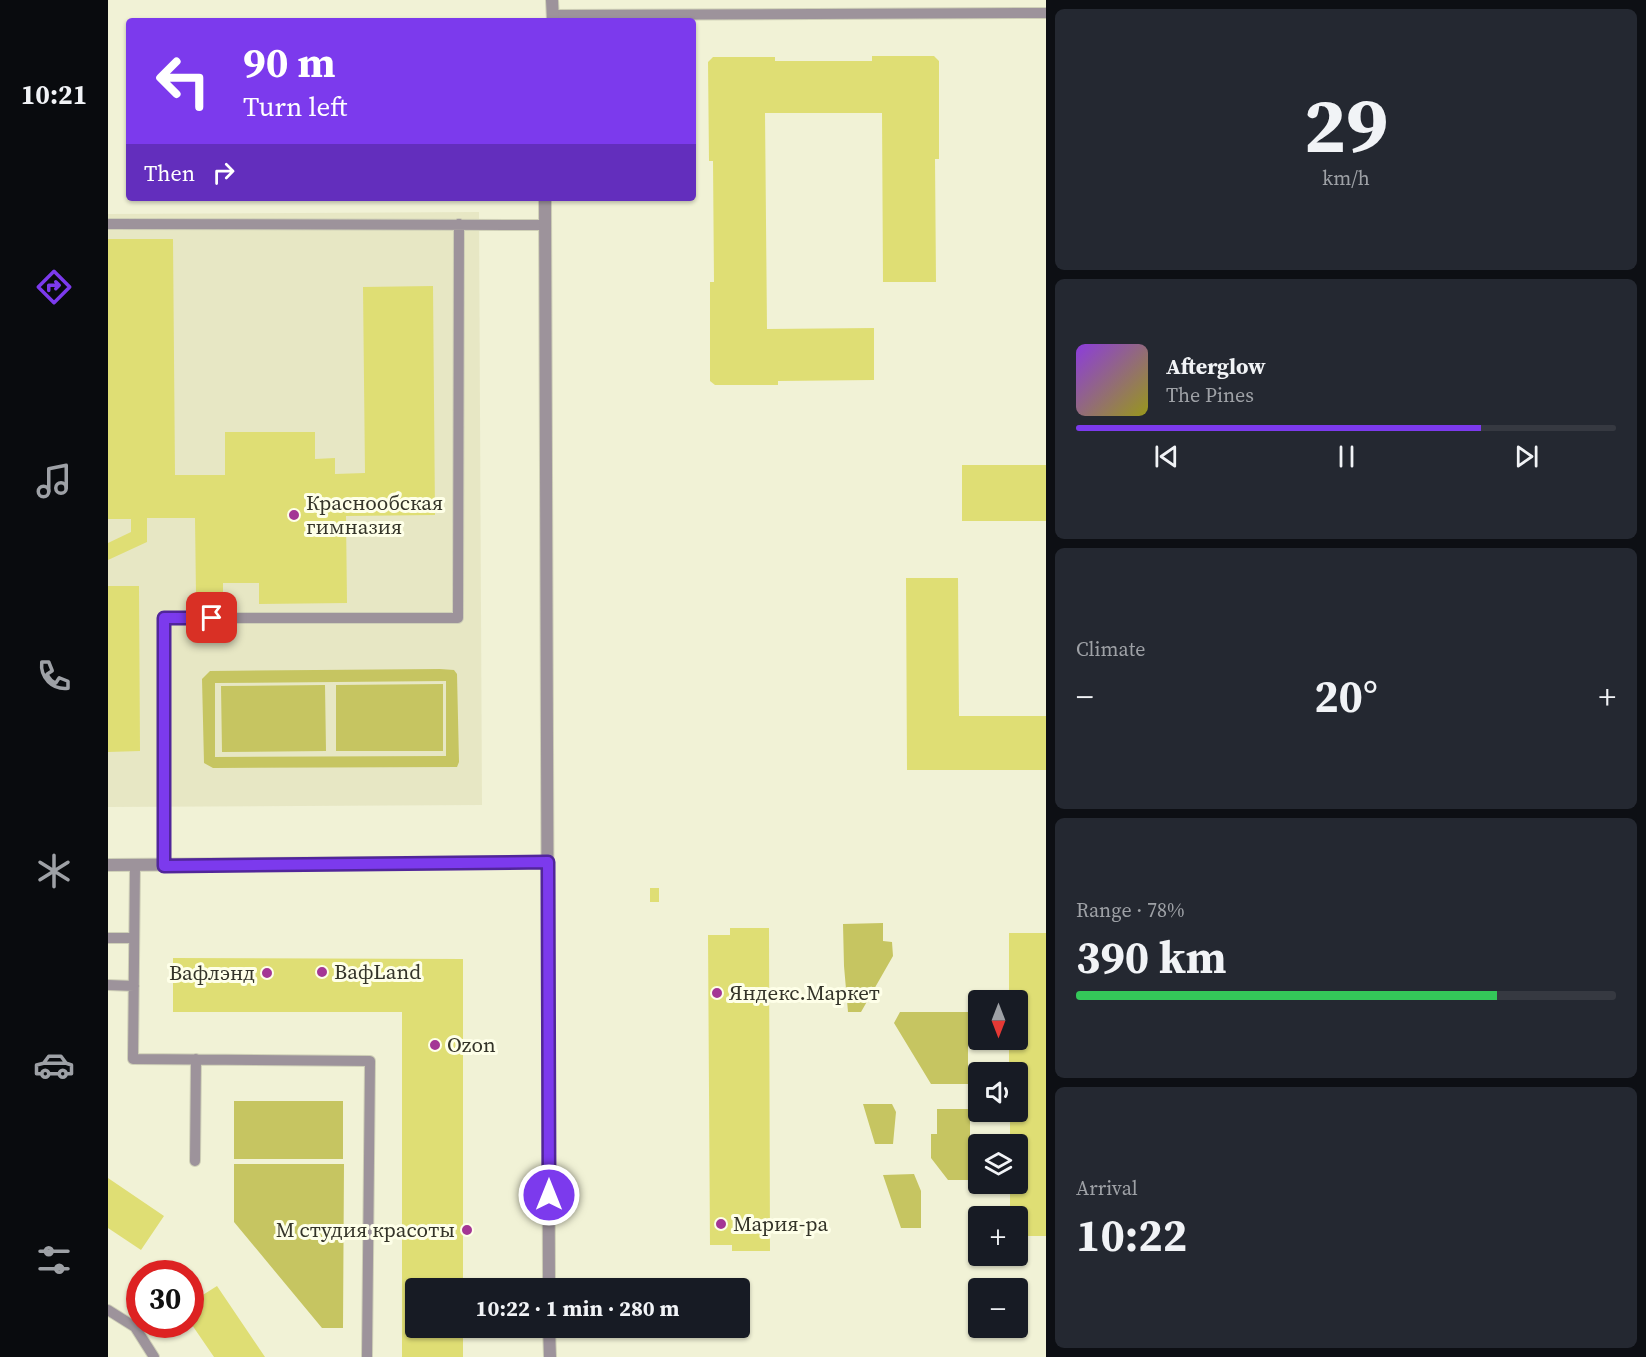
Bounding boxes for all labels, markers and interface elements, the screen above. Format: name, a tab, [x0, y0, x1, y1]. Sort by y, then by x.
text: 90 m	[243, 33, 336, 91]
icon: left	[144, 42, 222, 120]
text: 29	[1304, 71, 1388, 178]
text: 10:21	[21, 76, 87, 113]
text: Turn left	[243, 88, 347, 125]
icon: right	[207, 156, 240, 189]
text: Then	[144, 158, 195, 188]
text: km/h	[1322, 164, 1370, 192]
icon: directions	[33, 266, 75, 308]
text: Afterglow	[1166, 351, 1266, 381]
text: The Pines	[1166, 381, 1254, 409]
icon: previous	[1150, 440, 1183, 473]
icon: pause	[1330, 440, 1363, 473]
icon: next	[1510, 440, 1543, 473]
icon: music	[33, 460, 75, 502]
place label: Краснообская гимназия	[306, 488, 443, 541]
marker: Краснообская гимназия	[287, 508, 301, 522]
pin	[186, 592, 237, 643]
icon: arrive	[195, 601, 228, 634]
text: Climate	[1076, 635, 1145, 663]
icon: phone	[33, 655, 75, 697]
text: 20°	[1314, 665, 1378, 727]
text: −	[1076, 674, 1094, 719]
text: +	[1598, 674, 1616, 719]
icon: climate	[33, 850, 75, 892]
text: Range · 78%	[1076, 896, 1185, 924]
text: 390 km	[1076, 926, 1227, 988]
place label: ВафLand	[334, 957, 421, 986]
place label: Вафлэнд	[169, 958, 255, 987]
marker: ВафLand	[315, 965, 329, 979]
marker: Вафлэнд	[260, 966, 274, 980]
place label: Яндекс.Маркет	[729, 978, 880, 1007]
marker: Яндекс.Маркет	[710, 986, 724, 1000]
north arrow	[968, 990, 1028, 1050]
map controls	[968, 990, 1028, 1338]
place label: Ozon	[447, 1030, 496, 1059]
marker: Ozon	[428, 1038, 442, 1052]
icon: car	[33, 1044, 75, 1086]
button: sound	[968, 1062, 1028, 1122]
button: layers	[968, 1134, 1028, 1194]
position arrow	[517, 1163, 581, 1227]
text: Arrival	[1076, 1174, 1138, 1202]
text: 10:22	[1076, 1204, 1187, 1266]
button: +	[968, 1206, 1028, 1266]
place label: Мария-ра	[733, 1209, 829, 1238]
place label: M студия красоты	[276, 1215, 455, 1244]
marker: Мария-ра	[714, 1217, 728, 1231]
marker: M студия красоты	[460, 1223, 474, 1237]
icon: filters	[33, 1239, 75, 1281]
speed limit sign: 30	[126, 1260, 204, 1338]
button: −	[968, 1278, 1028, 1338]
text: 10:22 · 1 min · 280 m	[476, 1293, 679, 1323]

